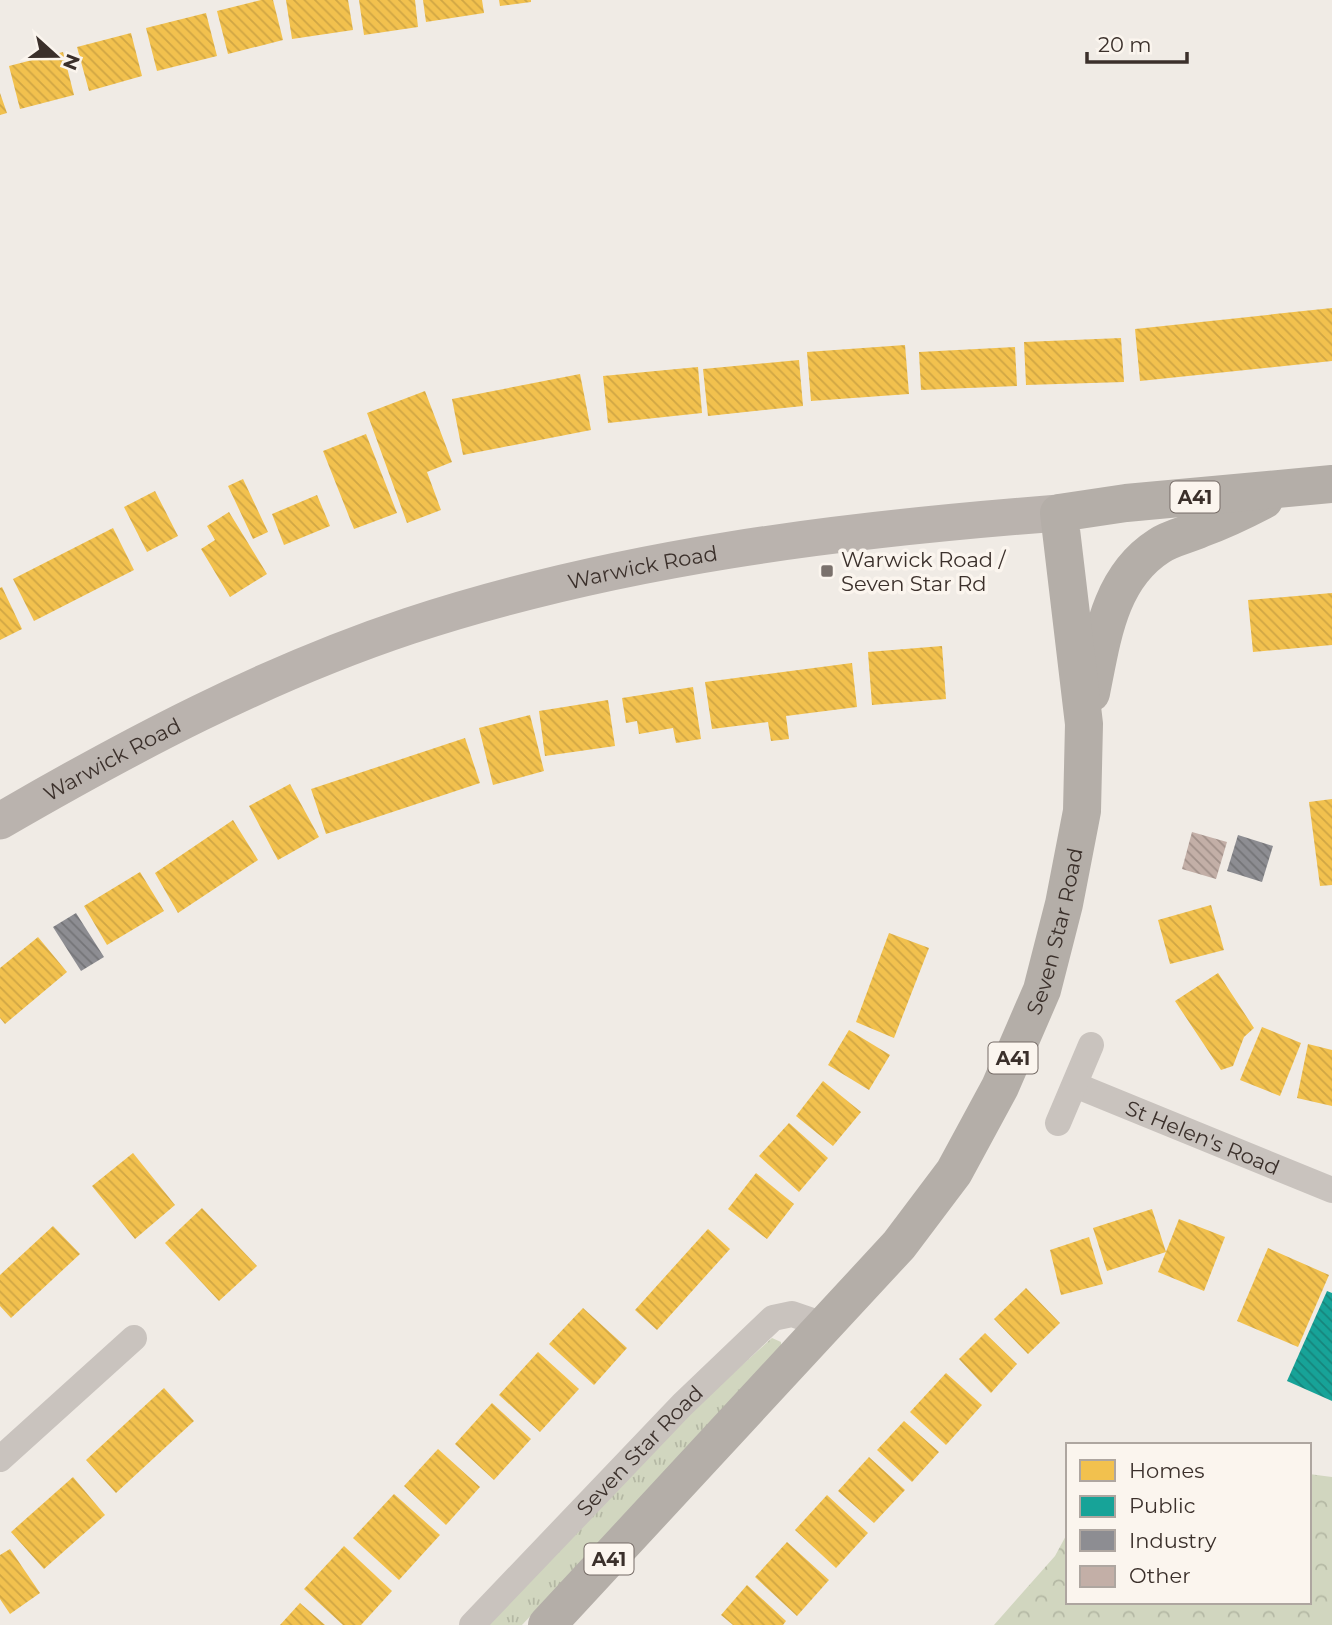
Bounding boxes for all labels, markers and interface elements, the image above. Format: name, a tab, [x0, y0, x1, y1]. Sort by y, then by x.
north arrow	[21, 21, 91, 91]
scale bar	[1087, 21, 1187, 65]
text: 20 m	[1098, 32, 1152, 57]
text: N	[58, 51, 85, 73]
road number: A41	[1170, 482, 1220, 512]
street label: Warwick Road	[565, 540, 719, 594]
place label: Warwick Road / Seven Star Rd	[841, 547, 1007, 596]
marker: Warwick Road / Seven Star Rd	[819, 563, 835, 579]
street label: Warwick Road	[39, 712, 185, 806]
street label: Seven Star Road	[1020, 846, 1087, 1018]
road number: A41	[988, 1042, 1038, 1074]
street label: St Helen's Road	[1122, 1095, 1283, 1180]
street label: Seven Star Road	[571, 1380, 708, 1520]
legend	[1066, 1443, 1311, 1604]
text: Homes	[1129, 1458, 1204, 1483]
text: Public	[1129, 1493, 1196, 1518]
text: Industry	[1129, 1528, 1217, 1553]
road number: A41	[584, 1544, 634, 1574]
text: Other	[1129, 1563, 1191, 1588]

